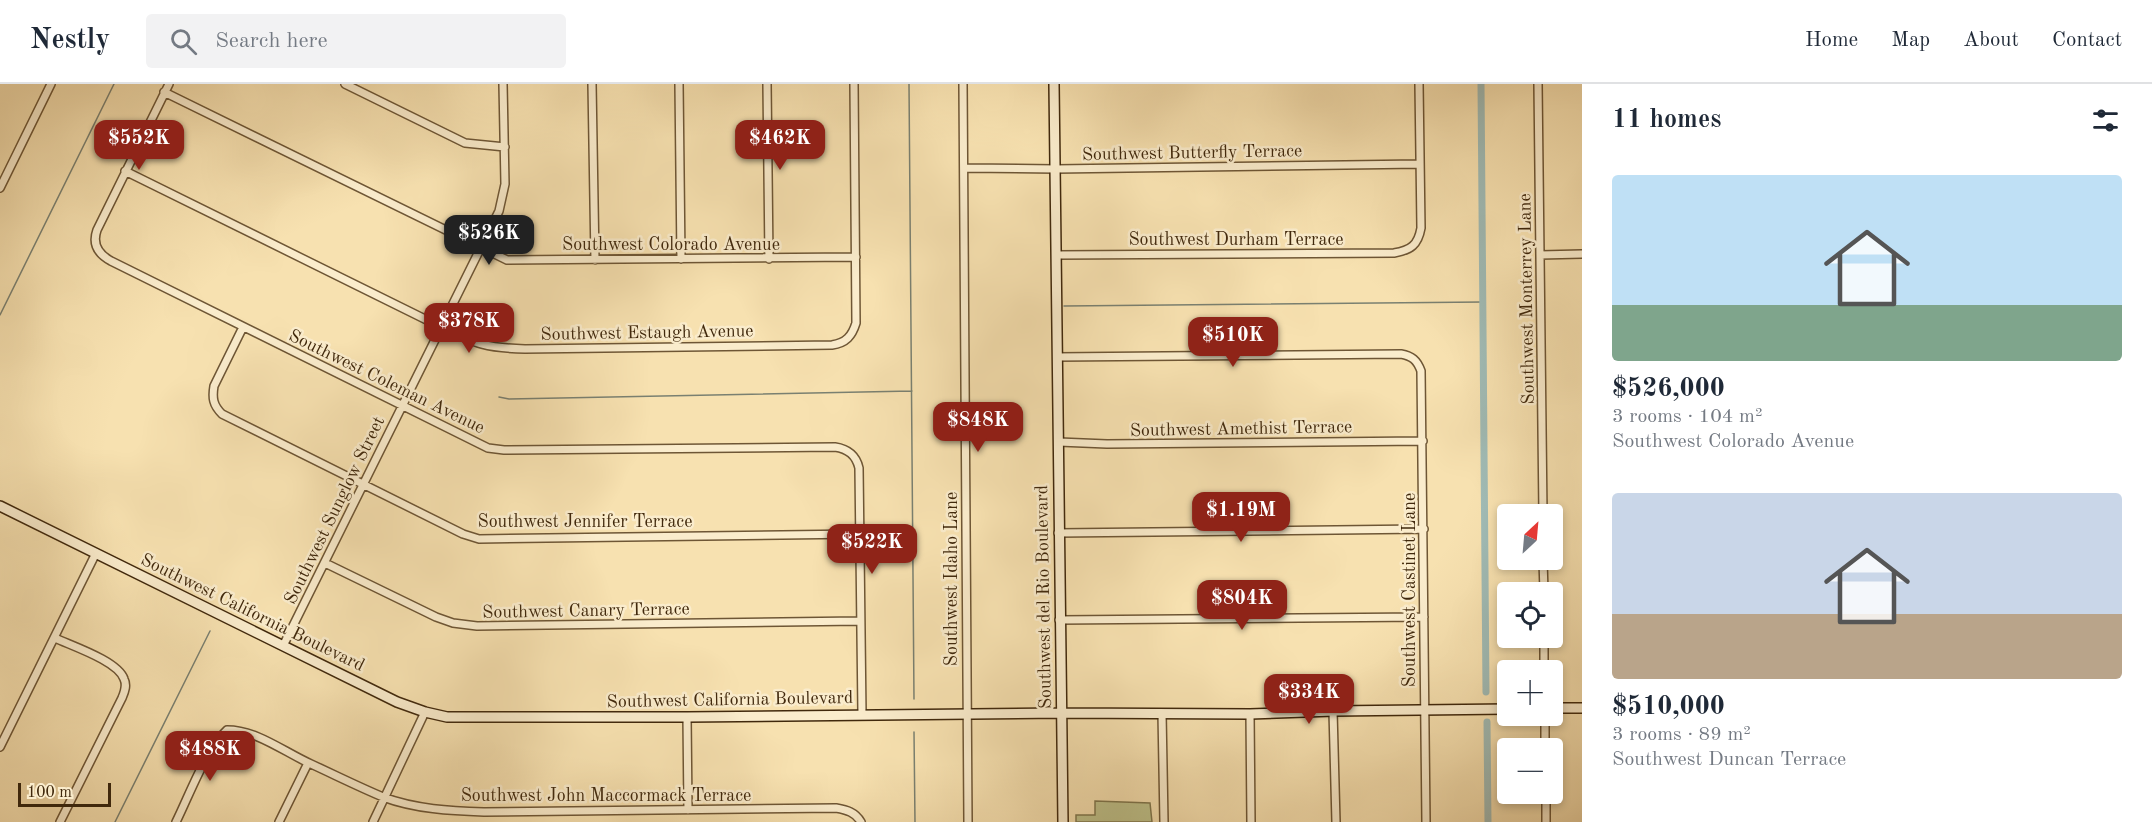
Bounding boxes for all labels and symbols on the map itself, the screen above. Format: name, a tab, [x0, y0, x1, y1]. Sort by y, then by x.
pin: $552K	[97, 120, 181, 171]
pin: $462K	[738, 120, 822, 171]
street label: Southwest Butterfly Terrace	[1082, 142, 1302, 164]
street label: Southwest Monterrey Lane	[1516, 193, 1538, 405]
pin: $526K	[447, 215, 531, 266]
street label: Southwest Durham Terrace	[1128, 231, 1344, 249]
street label: Southwest Colorado Avenue	[562, 236, 780, 254]
pin: $378K	[427, 303, 511, 354]
pin: $510K	[1191, 317, 1275, 368]
street label: Southwest Estaugh Avenue	[540, 322, 754, 344]
street label: Southwest Coleman Avenue	[286, 327, 487, 437]
pin: $848K	[936, 402, 1020, 453]
street label: Southwest Sunglow Street	[281, 414, 388, 607]
street label: Southwest Amethist Terrace	[1130, 418, 1352, 440]
street label: Southwest del Rio Boulevard	[1033, 485, 1055, 709]
street label: Southwest Idaho Lane	[943, 492, 961, 666]
pin: $1.19M	[1192, 492, 1290, 543]
street label: Southwest Castinet Lane	[1401, 493, 1419, 687]
north arrow	[1497, 504, 1563, 570]
street label: Southwest Jennifer Terrace	[478, 513, 692, 531]
pin: $522K	[830, 524, 914, 575]
street label: Southwest California Boulevard	[138, 551, 367, 675]
pin: $804K	[1200, 580, 1284, 631]
street label: Southwest Canary Terrace	[482, 600, 690, 622]
pin: $334K	[1267, 674, 1351, 725]
street label: Southwest California Boulevard	[607, 689, 853, 711]
pin: $488K	[168, 731, 252, 782]
scale bar	[18, 780, 111, 808]
street label: Southwest John Maccormack Terrace	[461, 787, 751, 805]

